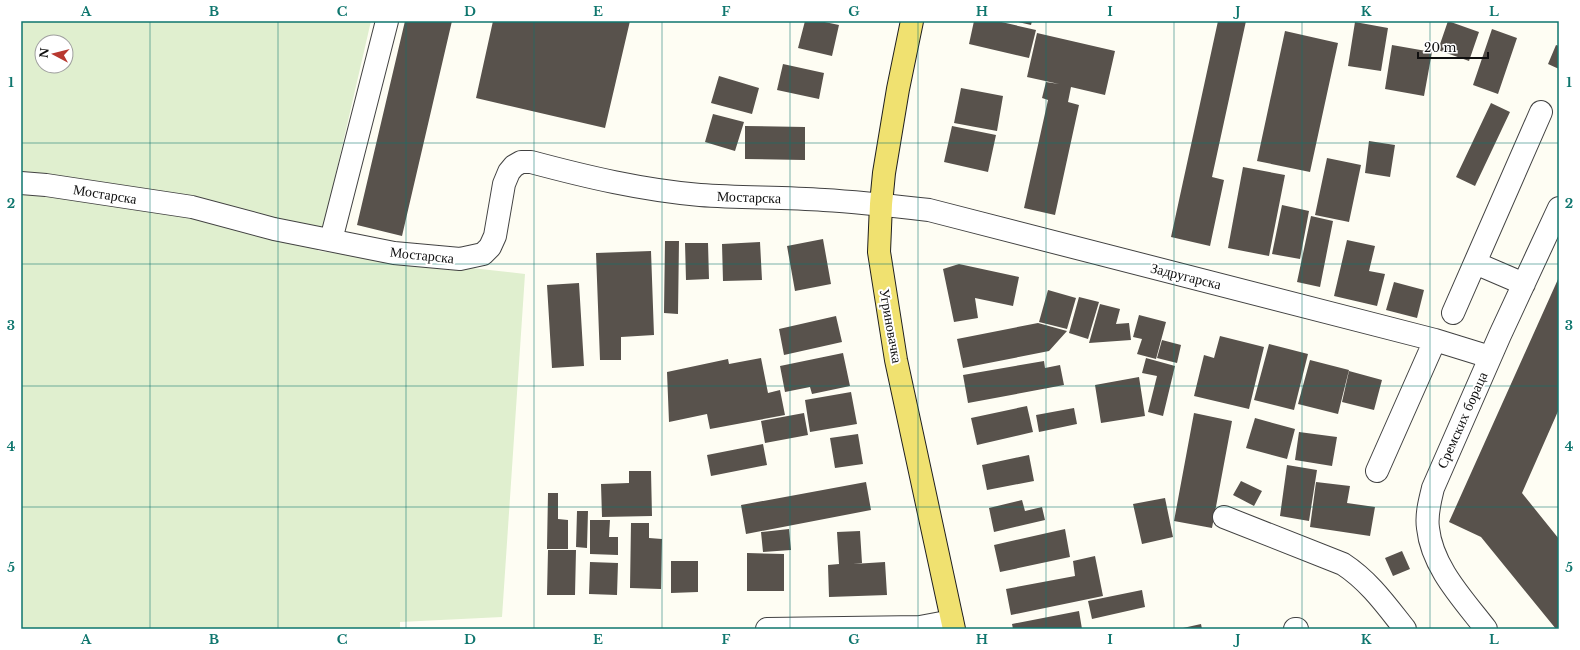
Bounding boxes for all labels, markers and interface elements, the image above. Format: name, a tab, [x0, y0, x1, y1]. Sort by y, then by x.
text: A	[80, 3, 92, 20]
text: B	[209, 3, 219, 20]
text: C	[337, 3, 348, 20]
text: D	[464, 3, 476, 20]
text: E	[593, 3, 603, 20]
text: F	[722, 3, 731, 20]
text: G	[848, 3, 860, 20]
text: H	[976, 3, 988, 20]
text: I	[1107, 3, 1113, 20]
text: J	[1232, 3, 1241, 20]
text: K	[1361, 3, 1372, 20]
text: L	[1489, 3, 1499, 20]
north arrow	[34, 34, 74, 74]
scale bar	[1418, 34, 1488, 60]
text: 20 m	[1424, 40, 1456, 55]
text: N	[36, 46, 52, 59]
text: 1	[8, 74, 14, 91]
text: 1	[1566, 74, 1572, 91]
street label: Мостарска	[72, 180, 139, 208]
street label: Мостарска	[717, 187, 782, 207]
text: 2	[7, 195, 15, 212]
text: 2	[1565, 195, 1573, 212]
street label: Мостарска	[389, 243, 456, 267]
street label: Задругарска	[1149, 259, 1224, 294]
street label: Угриновачка	[876, 287, 907, 365]
text: 3	[7, 317, 15, 334]
text: 3	[1565, 317, 1573, 334]
street label: Сремских бораца	[1433, 368, 1492, 471]
text: 4	[7, 438, 16, 455]
text: 4	[1565, 438, 1574, 455]
text: 5	[7, 559, 15, 576]
text: 5	[1565, 559, 1573, 576]
text: A	[80, 631, 92, 648]
text: B	[209, 631, 219, 648]
text: C	[337, 631, 348, 648]
text: D	[464, 631, 476, 648]
text: E	[593, 631, 603, 648]
text: F	[722, 631, 731, 648]
text: G	[848, 631, 860, 648]
text: H	[976, 631, 988, 648]
text: I	[1107, 631, 1113, 648]
text: J	[1232, 631, 1241, 648]
text: K	[1361, 631, 1372, 648]
text: L	[1489, 631, 1499, 648]

